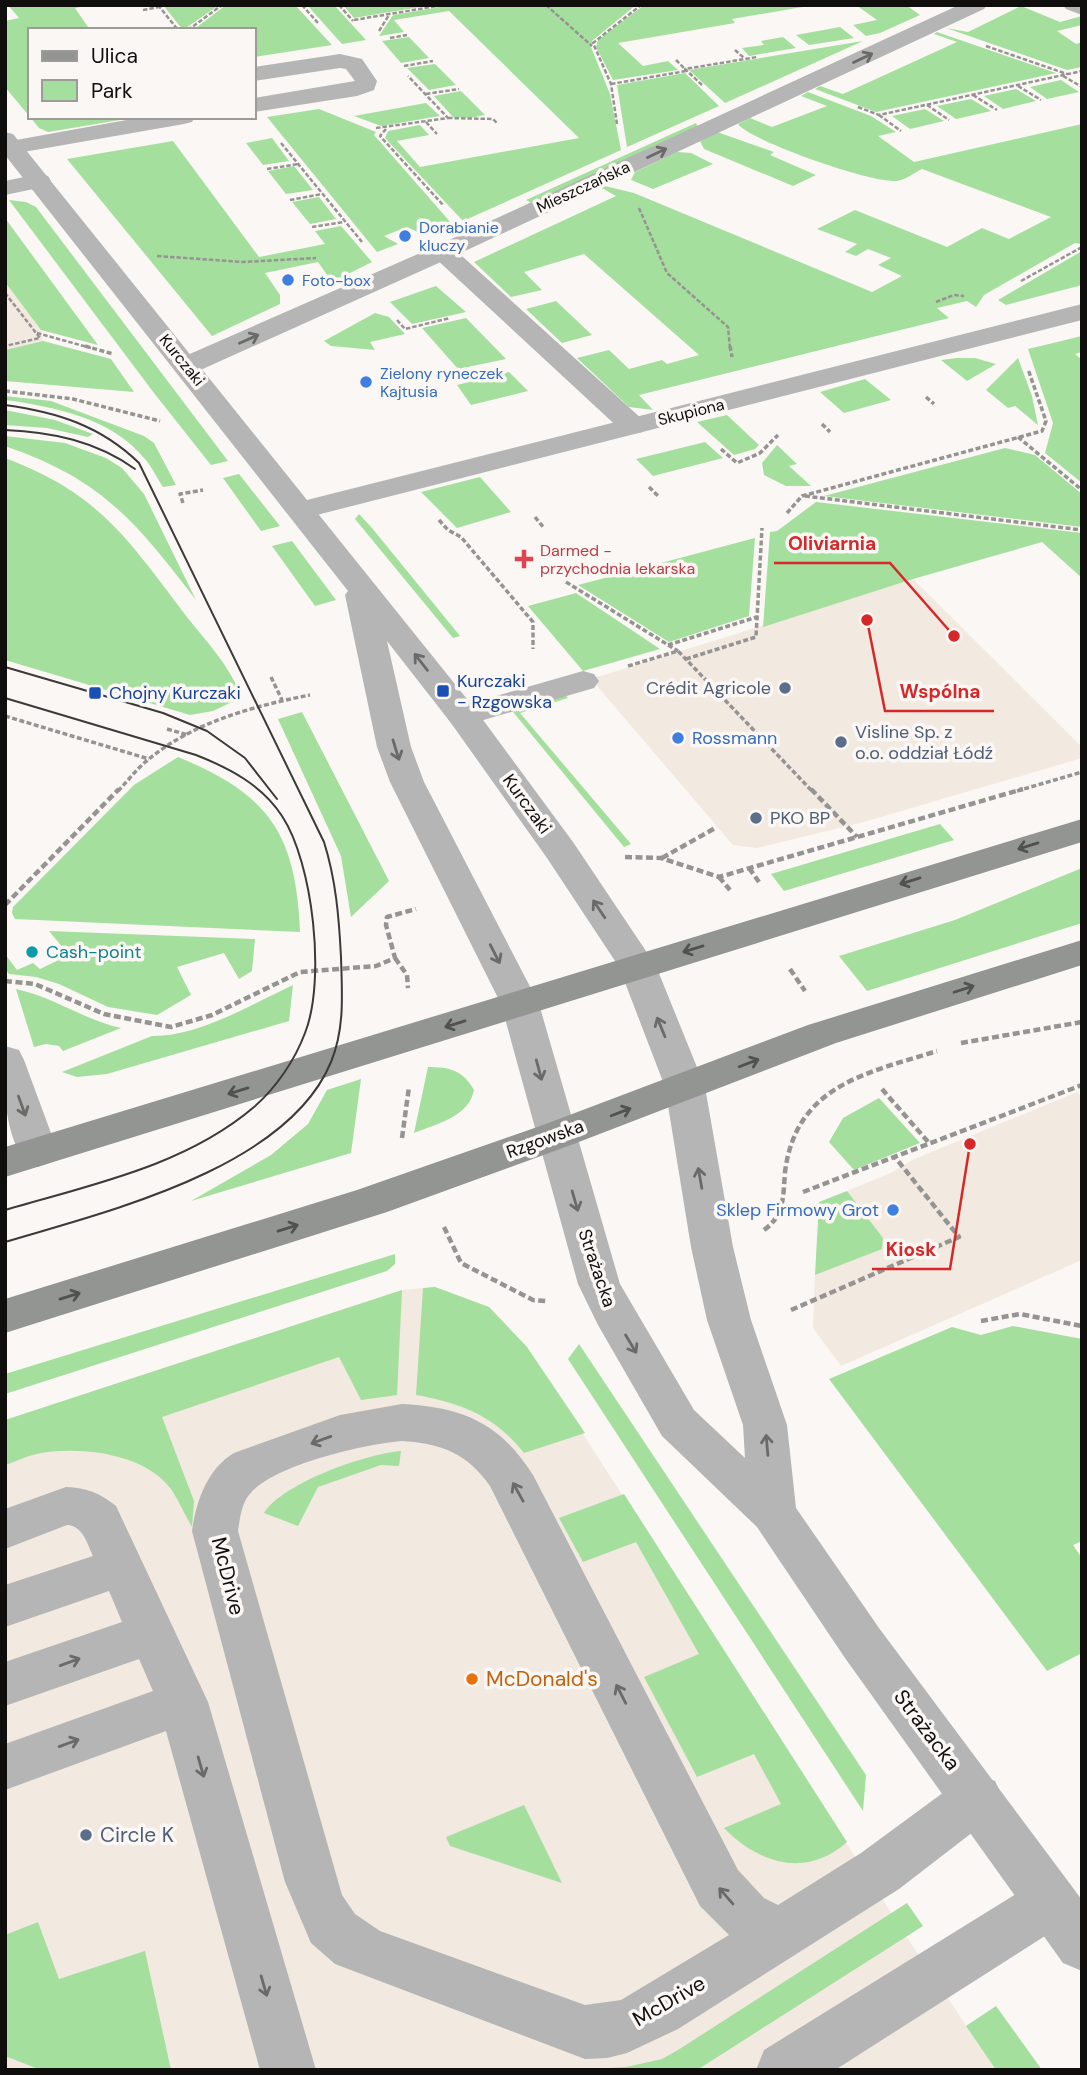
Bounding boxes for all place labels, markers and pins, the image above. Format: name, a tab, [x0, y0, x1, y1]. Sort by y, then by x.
place label: Dorabianie kluczy	[419, 217, 499, 256]
marker: Dorabianie kluczy	[397, 228, 413, 244]
place label: Foto-box	[302, 270, 371, 291]
marker: Foto-box	[280, 272, 296, 288]
place label: Zielony ryneczek Kajtusia	[380, 363, 503, 402]
marker: Zielony ryneczek Kajtusia	[358, 374, 374, 390]
callout: Oliviarnia	[774, 523, 890, 563]
place label: Darmed - przychodnia lekarska	[540, 540, 695, 579]
marker: Darmed - przychodnia lekarska	[514, 549, 534, 569]
place label: Kurczaki - Rzgowska	[457, 669, 552, 714]
callout: Wspólna	[885, 671, 994, 711]
place label: Crédit Agricole	[646, 676, 771, 700]
marker: Crédit Agricole	[777, 680, 793, 696]
place label: Chojny Kurczaki	[109, 681, 241, 705]
marker: Kurczaki - Rzgowska	[435, 683, 451, 699]
marker: Chojny Kurczaki	[87, 685, 103, 701]
place label: Visline Sp. z o.o. oddział Łódź	[855, 720, 993, 765]
place label: Rossmann	[692, 726, 777, 750]
marker: Rossmann	[670, 730, 686, 746]
marker: Visline Sp. z o.o. oddział Łódź	[833, 734, 849, 750]
place label: PKO BP	[770, 806, 830, 830]
marker: PKO BP	[748, 810, 764, 826]
place label: Cash-point	[46, 940, 141, 964]
marker: Cash-point	[24, 944, 40, 960]
place label: Sklep Firmowy Grot	[716, 1198, 879, 1222]
marker: Sklep Firmowy Grot	[885, 1202, 901, 1218]
callout: Kiosk	[872, 1229, 950, 1269]
place label: McDonald's	[486, 1665, 598, 1693]
marker: McDonald's	[464, 1671, 480, 1687]
place label: Circle K	[100, 1821, 174, 1849]
marker: Circle K	[78, 1827, 94, 1843]

